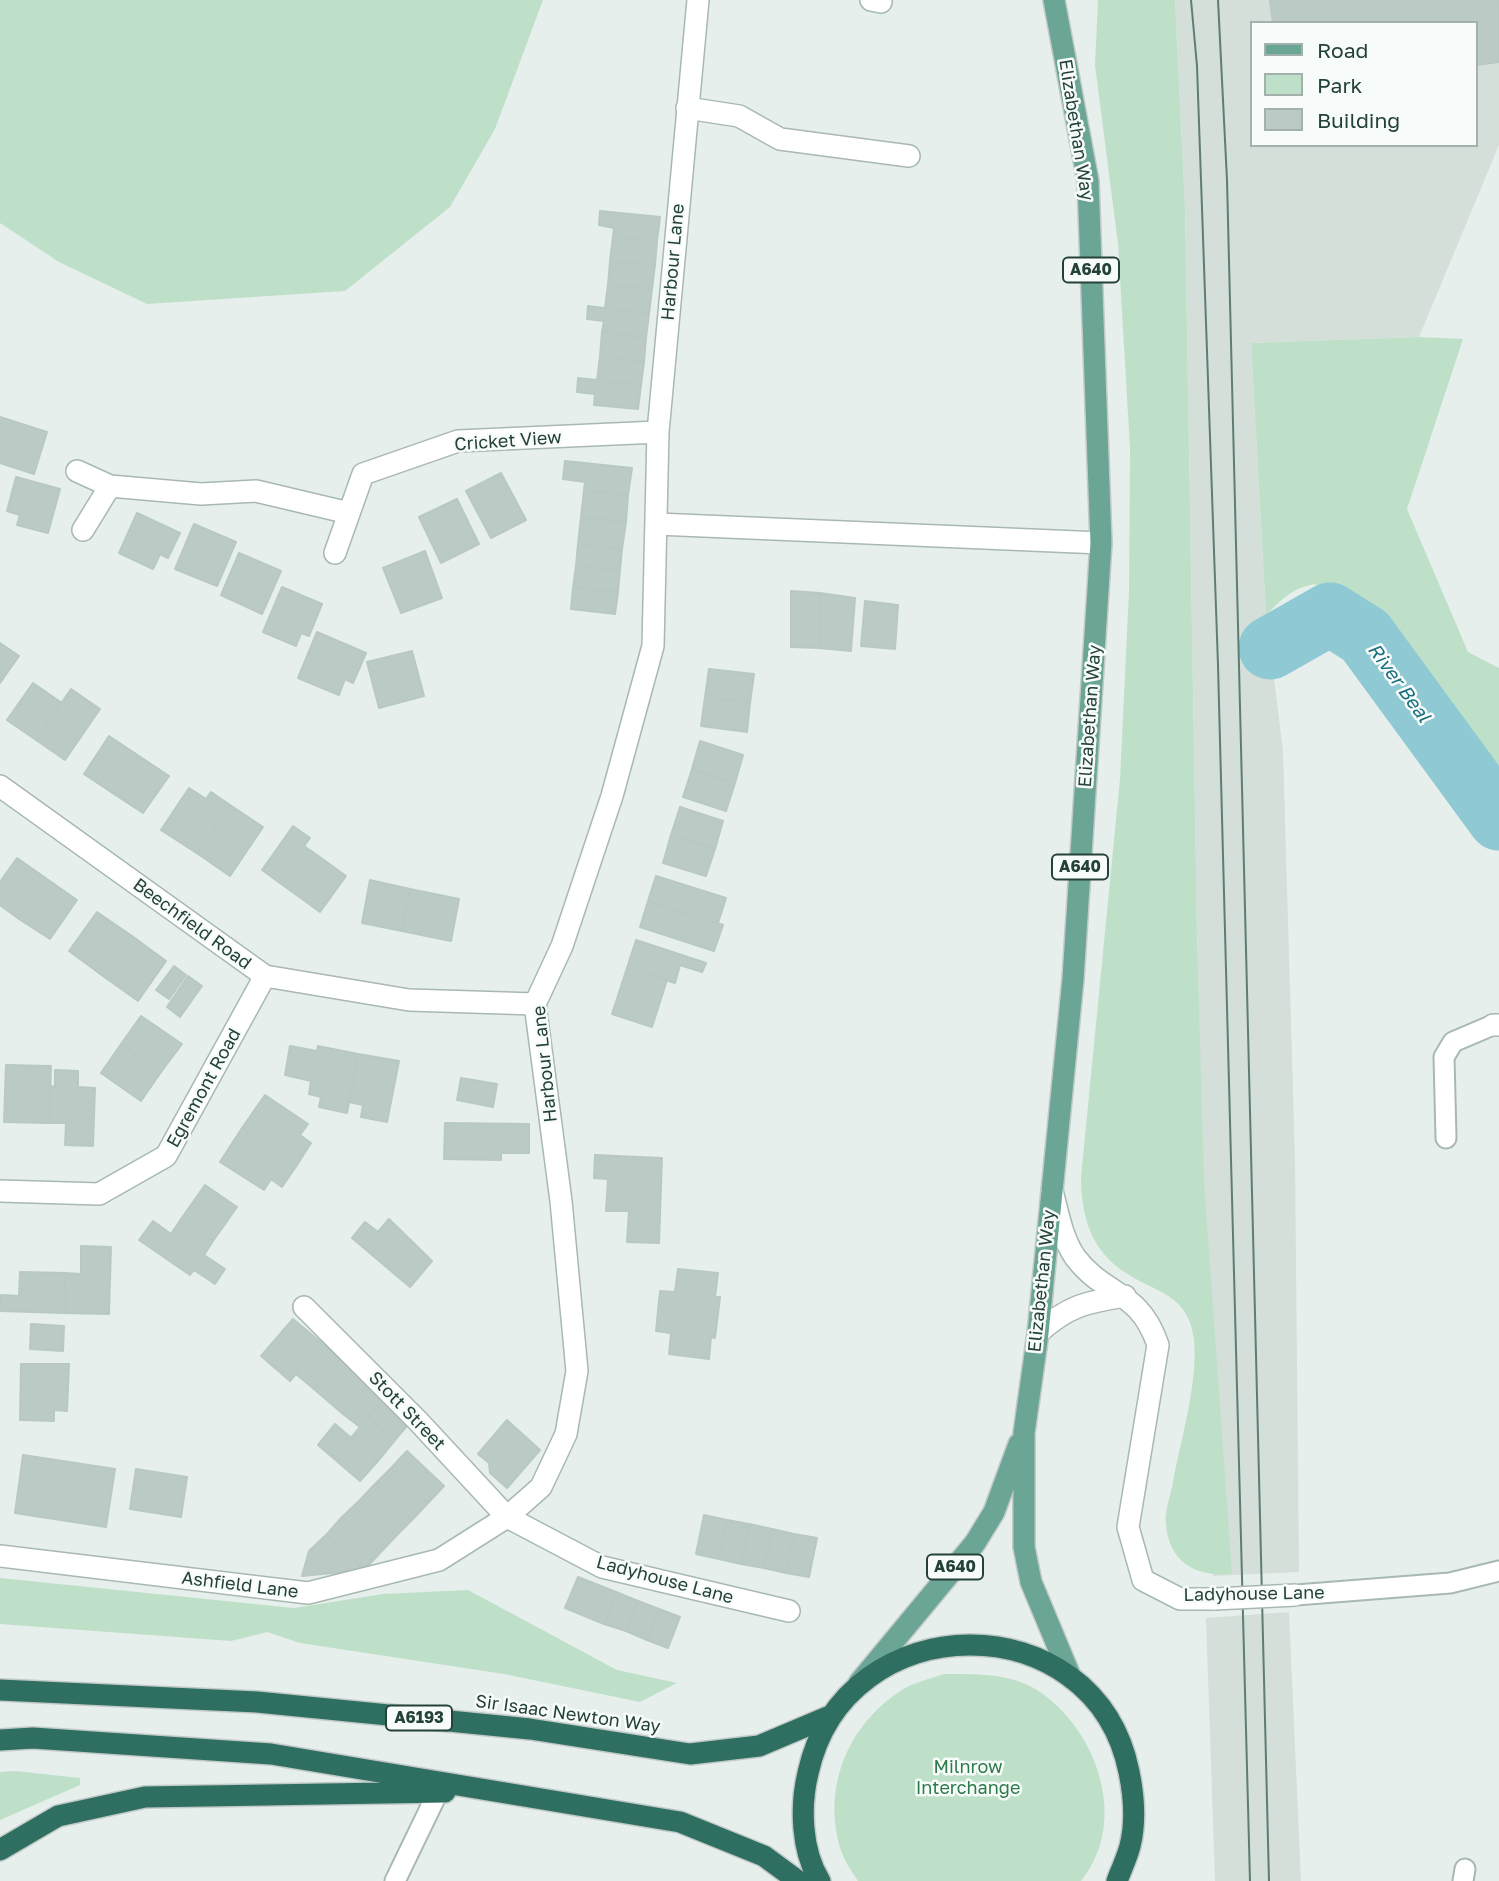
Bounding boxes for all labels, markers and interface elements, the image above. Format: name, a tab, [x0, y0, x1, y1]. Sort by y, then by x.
legend	[1250, 21, 1478, 147]
text: Road	[1317, 37, 1368, 63]
street label: Elizabethan Way	[1054, 58, 1098, 202]
text: Park	[1317, 72, 1362, 98]
text: Building	[1317, 107, 1400, 133]
street label: Harbour Lane	[657, 203, 689, 321]
road number: A640	[1063, 258, 1119, 282]
street label: Cricket View	[454, 426, 562, 456]
water label: River Beal	[1363, 639, 1435, 727]
street label: Elizabethan Way	[1074, 644, 1106, 788]
road number: A640	[1052, 854, 1108, 880]
street label: Beechfield Road	[129, 874, 255, 974]
street label: Harbour Lane	[528, 1005, 562, 1123]
street label: Egremont Road	[162, 1025, 246, 1151]
street label: Elizabethan Way	[1024, 1209, 1060, 1353]
street label: Stott Street	[364, 1367, 450, 1455]
street label: Ladyhouse Lane	[594, 1551, 736, 1609]
road number: A640	[927, 1554, 983, 1580]
street label: Ashfield Lane	[180, 1567, 300, 1603]
street label: Ladyhouse Lane	[1183, 1582, 1325, 1606]
street label: Sir Isaac Newton Way	[474, 1690, 662, 1738]
road number: A6193	[386, 1706, 452, 1730]
park label: Milnrow Interchange	[916, 1756, 1020, 1798]

